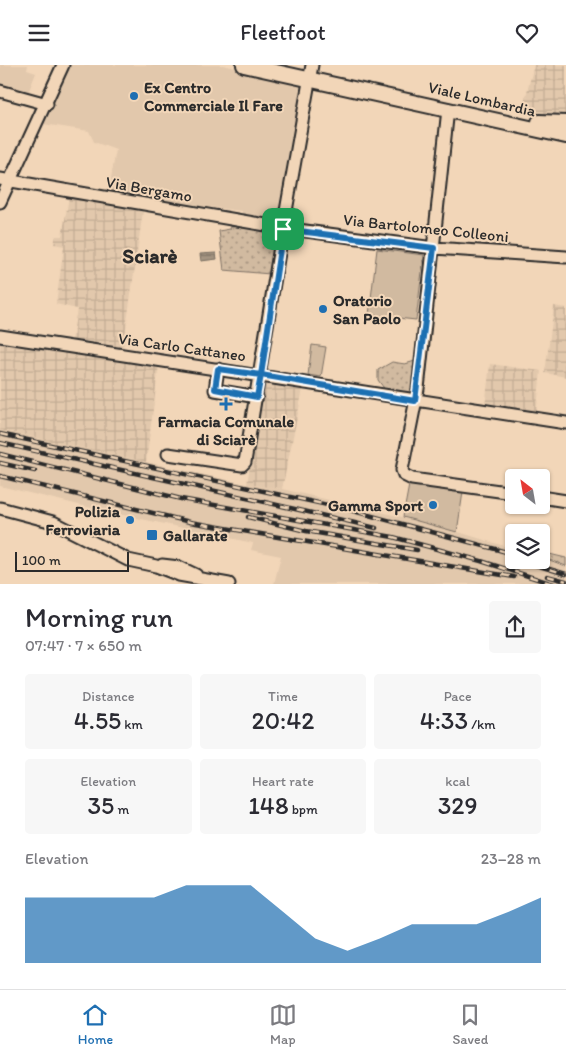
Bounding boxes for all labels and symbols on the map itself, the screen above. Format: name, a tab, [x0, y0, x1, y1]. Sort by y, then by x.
street label: Viale Lombardia	[426, 77, 538, 121]
place label: Ex Centro Commerciale Il Fare	[144, 78, 283, 115]
marker: Ex Centro Commerciale Il Fare	[128, 90, 140, 102]
street label: Via Bergamo	[104, 172, 194, 206]
pin	[262, 208, 304, 250]
street label: Via Bartolomeo Colleoni	[342, 210, 510, 246]
district label: Sciarè	[122, 243, 178, 268]
place label: Oratorio San Paolo	[333, 291, 401, 328]
marker: Oratorio San Paolo	[317, 303, 329, 315]
street label: Via Carlo Cattaneo	[117, 329, 247, 365]
marker: Farmacia Comunale di Sciarè	[220, 398, 232, 410]
place label: Farmacia Comunale di Sciarè	[158, 412, 295, 449]
north arrow	[505, 469, 550, 514]
place label: Gamma Sport	[328, 496, 423, 516]
marker: Gamma Sport	[427, 499, 439, 511]
place label: Polizia Ferroviaria	[46, 502, 121, 539]
marker: Polizia Ferroviaria	[124, 514, 136, 526]
place label: Gallarate	[163, 526, 228, 545]
marker: Gallarate	[145, 528, 159, 542]
scale bar	[15, 549, 129, 572]

